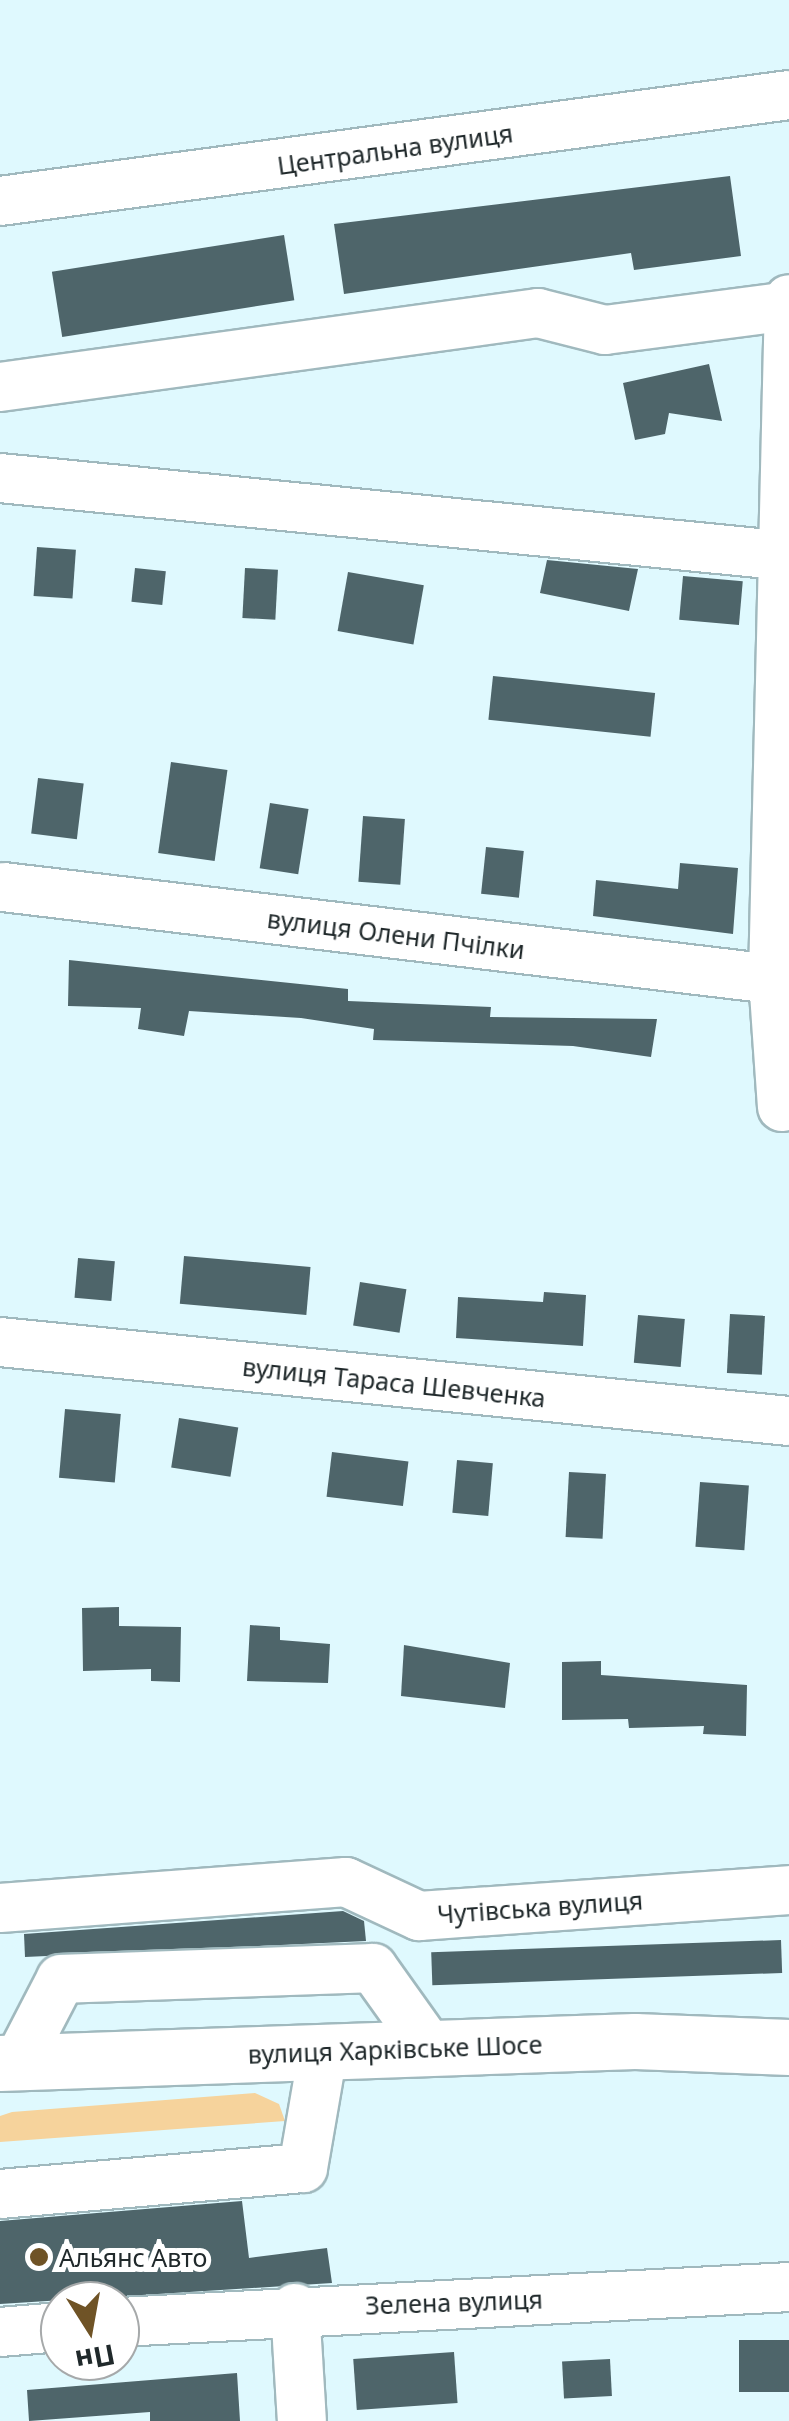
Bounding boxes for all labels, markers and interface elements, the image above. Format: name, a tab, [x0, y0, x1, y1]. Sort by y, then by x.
street label: Центральна вулиця	[275, 118, 515, 180]
street label: вулиця Олени Пчілки	[265, 903, 527, 965]
street label: вулиця Тараса Шевченка	[241, 1351, 547, 1413]
street label: Чутівська вулиця	[436, 1885, 644, 1929]
street label: вулиця Харківське Шосе	[247, 2029, 543, 2069]
place label: Альянс Авто	[59, 2242, 207, 2272]
marker: Альянс Авто	[28, 2246, 50, 2268]
north arrow	[40, 2281, 140, 2381]
street label: Зелена вулиця	[365, 2284, 543, 2320]
text: Пн	[72, 2336, 118, 2381]

